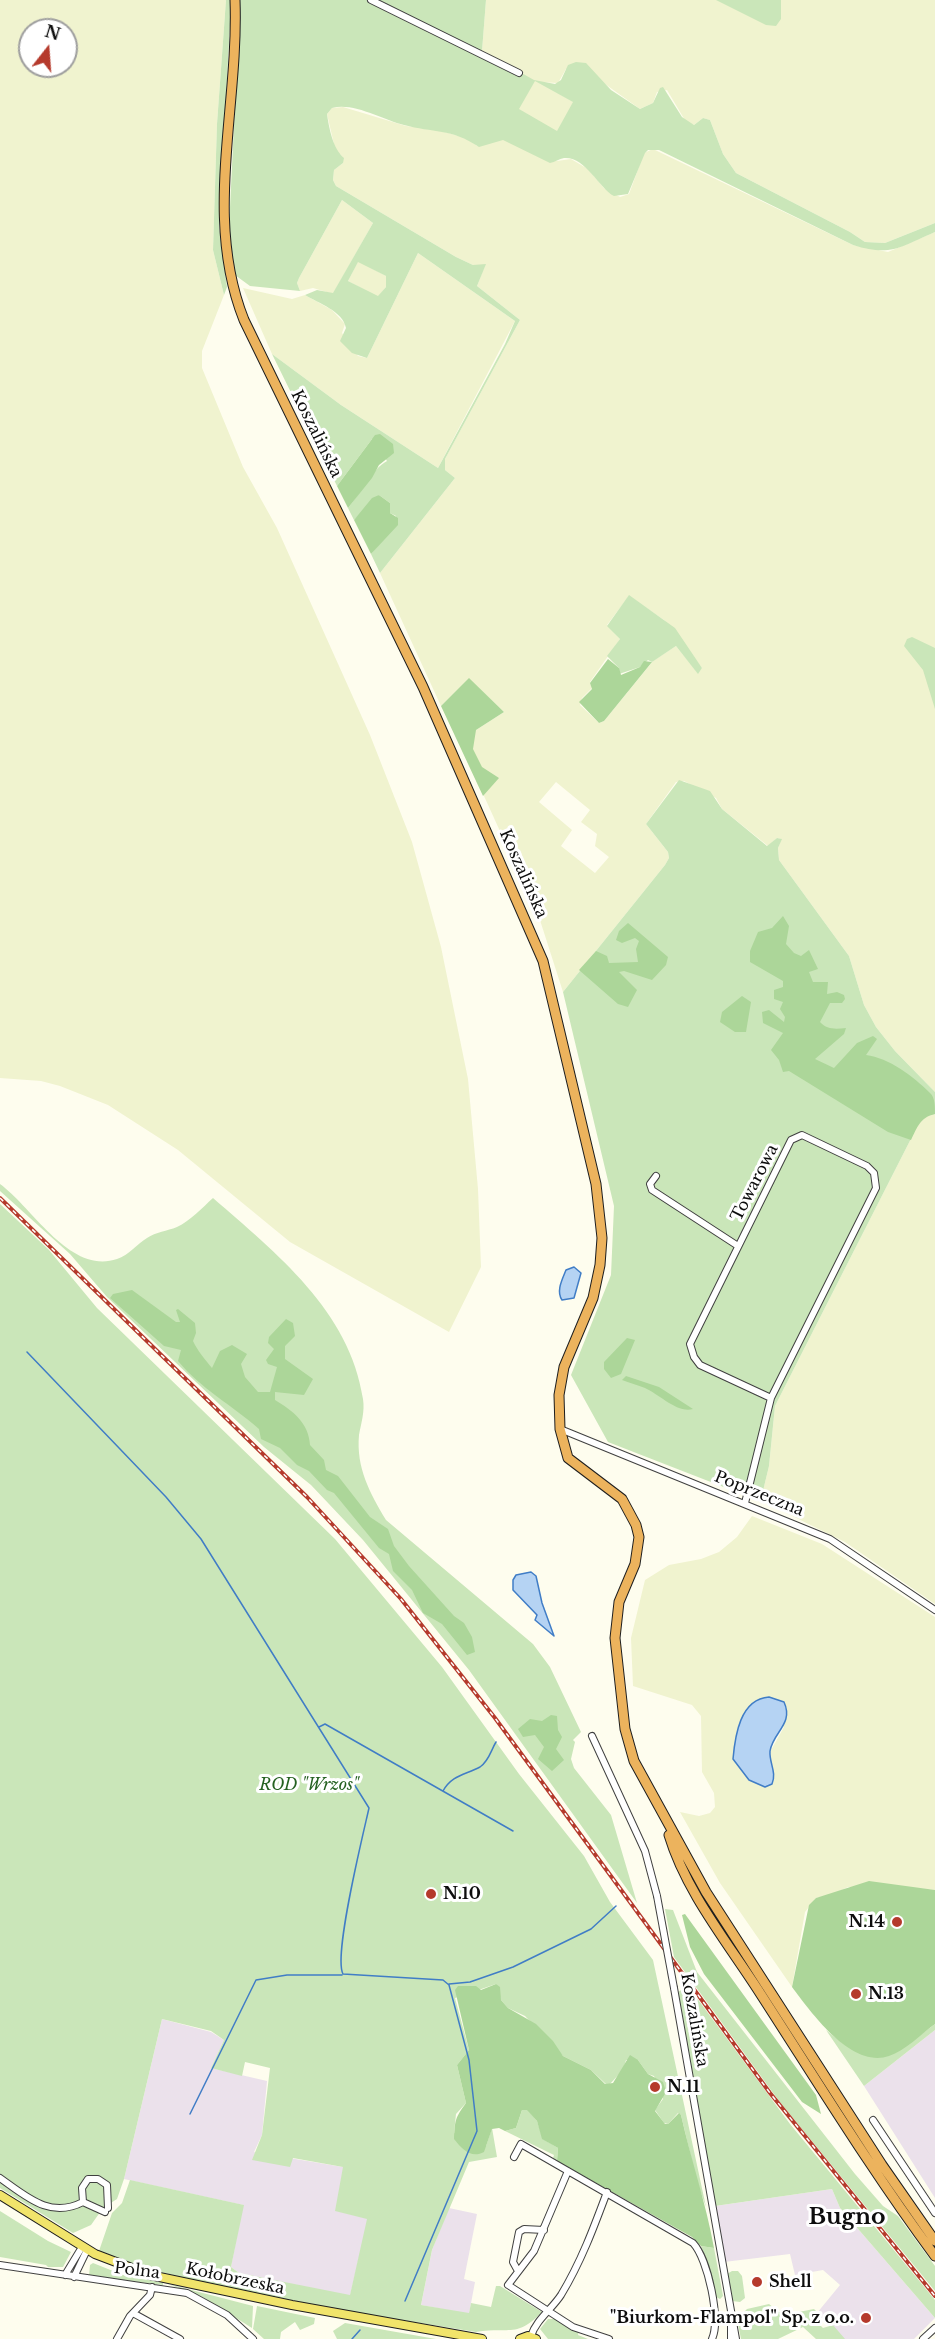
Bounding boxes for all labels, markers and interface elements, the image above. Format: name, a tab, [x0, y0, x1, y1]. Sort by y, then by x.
north arrow	[18, 18, 78, 78]
text: N	[43, 21, 63, 44]
street label: Koszalińska	[287, 387, 345, 481]
street label: Koszalińska	[495, 827, 551, 921]
street label: Towarowa	[727, 1141, 783, 1225]
street label: Poprzeczna	[711, 1467, 807, 1521]
park label: ROD "Wrzos"	[259, 1775, 359, 1795]
place label: N.10	[443, 1884, 481, 1904]
marker: N.10	[424, 1887, 438, 1901]
place label: N.14	[849, 1912, 885, 1932]
marker: N.14	[890, 1915, 904, 1929]
street label: Koszalińska	[676, 1971, 712, 2069]
place label: N.13	[868, 1984, 904, 2004]
marker: N.13	[849, 1987, 863, 2001]
place label: N.11	[667, 2077, 700, 2097]
marker: N.11	[648, 2080, 662, 2094]
district label: Bugno	[809, 2205, 885, 2231]
street label: Polna	[113, 2259, 161, 2283]
street label: Kołobrzeska	[184, 2259, 286, 2299]
place label: Shell	[769, 2272, 812, 2292]
marker: Shell	[750, 2275, 764, 2289]
place label: "Biurkom-Flampol" Sp. z o.o.	[610, 2308, 854, 2328]
marker: "Biurkom-Flampol" Sp. z o.o.	[859, 2311, 873, 2325]

